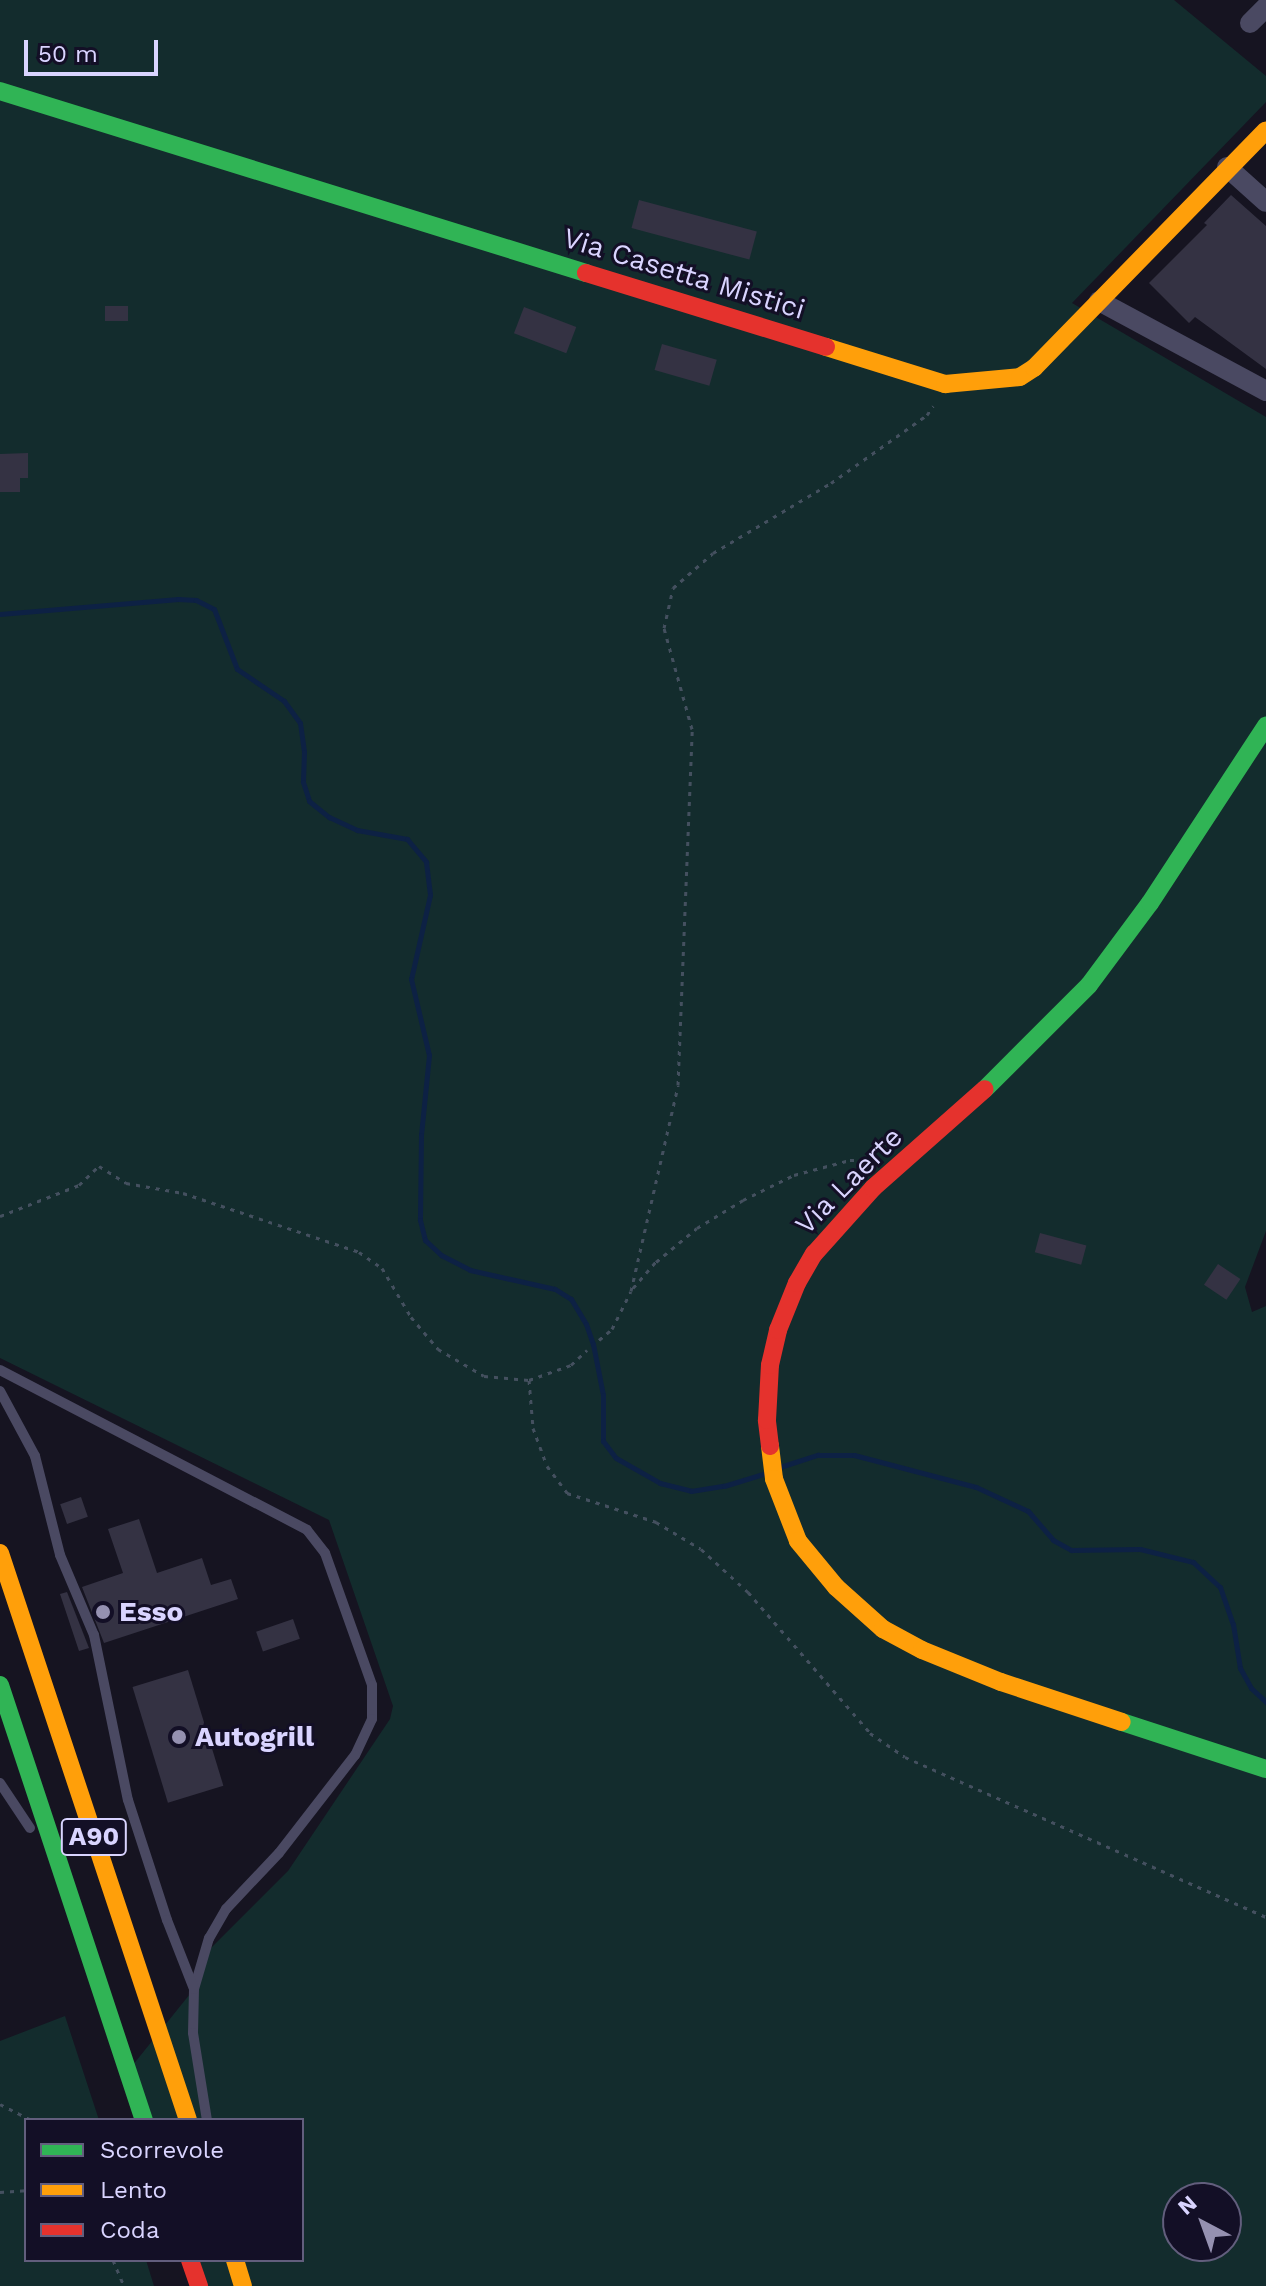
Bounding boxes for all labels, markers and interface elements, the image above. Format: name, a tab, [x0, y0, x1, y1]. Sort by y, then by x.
scale bar	[28, 24, 162, 74]
text: 50 m	[38, 40, 98, 68]
street label: Via Casetta Mistici	[559, 221, 809, 327]
street label: Via Laerte	[788, 1120, 910, 1242]
place label: Esso	[119, 1595, 183, 1629]
marker: Esso	[94, 1603, 112, 1621]
place label: Autogrill	[195, 1720, 314, 1754]
marker: Autogrill	[170, 1728, 188, 1746]
road number: A90	[60, 1815, 128, 1859]
legend	[24, 2118, 304, 2262]
text: Scorrevole	[100, 2136, 224, 2164]
text: Lento	[100, 2176, 167, 2204]
north arrow	[1162, 2182, 1242, 2262]
text: N	[1173, 2190, 1202, 2220]
text: Coda	[100, 2216, 160, 2244]

